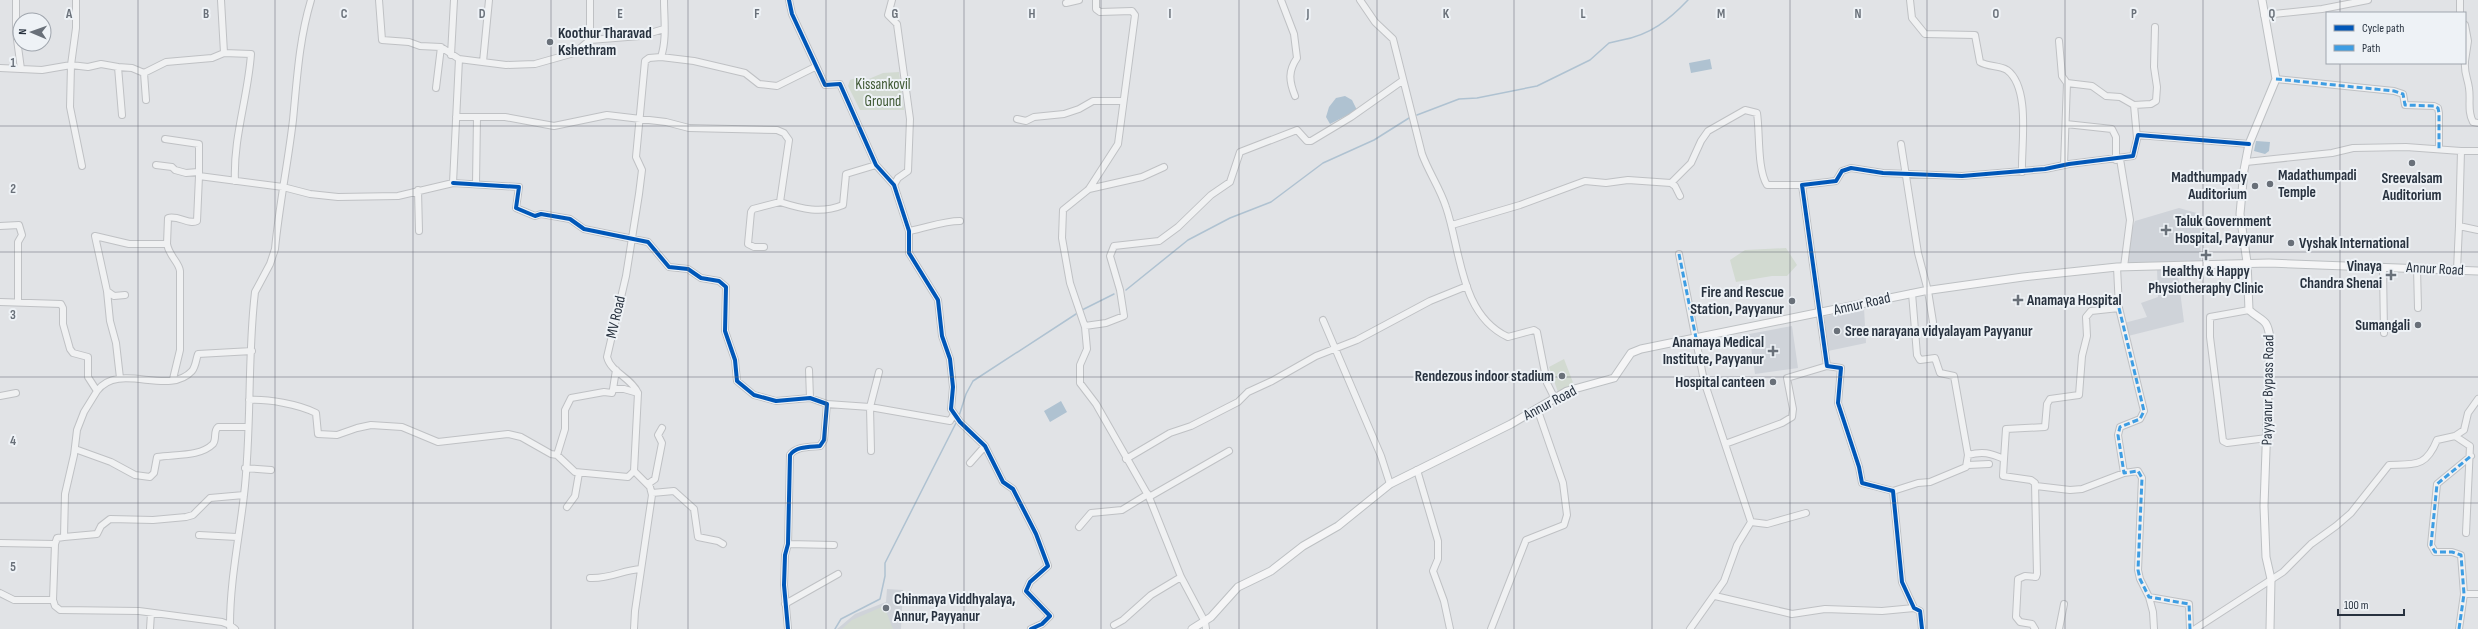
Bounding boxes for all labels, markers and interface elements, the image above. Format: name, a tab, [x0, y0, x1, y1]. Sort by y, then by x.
text: A	[65, 6, 73, 22]
text: B	[203, 6, 209, 22]
text: C	[341, 6, 348, 22]
text: D	[479, 6, 486, 22]
text: E	[617, 6, 623, 22]
text: F	[754, 6, 760, 22]
text: G	[892, 6, 899, 22]
text: H	[1029, 6, 1036, 22]
text: I	[1169, 6, 1172, 22]
text: J	[1306, 6, 1310, 22]
text: K	[1443, 6, 1450, 22]
text: L	[1580, 6, 1586, 22]
text: M	[1717, 6, 1725, 22]
text: N	[1855, 6, 1862, 22]
text: O	[1993, 6, 2000, 22]
text: P	[2131, 6, 2137, 22]
text: Q	[2269, 6, 2276, 22]
north arrow	[12, 12, 52, 52]
legend	[2326, 12, 2466, 64]
text: Cycle path	[2362, 21, 2404, 36]
place label: Koothur Tharavad Kshethram	[558, 24, 652, 60]
text: N	[16, 28, 29, 35]
marker: Koothur Tharavad Kshethram	[545, 37, 555, 47]
text: Path	[2362, 41, 2380, 56]
text: 1	[10, 55, 16, 71]
park label: Kissankovil Ground	[855, 75, 911, 111]
marker: Sreevalsam Auditorium	[2407, 158, 2417, 168]
place label: Madathumpadi Temple	[2278, 166, 2357, 202]
place label: Madthumpady Auditorium	[2171, 168, 2248, 204]
place label: Sreevalsam Auditorium	[2381, 169, 2443, 205]
marker: Madathumpadi Temple	[2265, 179, 2275, 189]
text: 2	[10, 181, 16, 197]
marker: Madthumpady Auditorium	[2250, 181, 2260, 191]
place label: Taluk Government Hospital, Payyanur	[2175, 212, 2274, 248]
marker: Taluk Government Hospital, Payyanur	[2160, 224, 2172, 236]
place label: Vyshak International	[2299, 234, 2409, 253]
marker: Vyshak International	[2286, 238, 2296, 248]
marker: Healthy & Happy Physiotheraphy Clinic	[2200, 249, 2212, 261]
place label: Vinaya Chandra Shenai	[2300, 257, 2382, 293]
street label: Annur Road	[2405, 258, 2464, 280]
place label: Healthy & Happy Physiotheraphy Clinic	[2148, 262, 2264, 298]
marker: Vinaya Chandra Shenai	[2385, 269, 2397, 281]
place label: Fire and Rescue Station, Payyanur	[1690, 283, 1784, 319]
street label: Annur Road	[1831, 288, 1892, 320]
place label: Anamaya Hospital	[2026, 291, 2122, 310]
street label: MV Road	[602, 294, 630, 340]
marker: Anamaya Hospital	[2012, 294, 2024, 306]
marker: Fire and Rescue Station, Payyanur	[1787, 296, 1797, 306]
text: 3	[10, 307, 16, 323]
place label: Sumangali	[2355, 316, 2410, 335]
marker: Sumangali	[2413, 320, 2423, 330]
place label: Sree narayana vidyalayam Payyanur	[1845, 322, 2033, 341]
marker: Sree narayana vidyalayam Payyanur	[1832, 326, 1842, 336]
place label: Anamaya Medical Institute, Payyanur	[1663, 333, 1764, 369]
street label: Payyanur Bypass Road	[2258, 335, 2278, 445]
marker: Anamaya Medical Institute, Payyanur	[1767, 345, 1779, 357]
place label: Rendezous indoor stadium	[1415, 367, 1554, 386]
marker: Rendezous indoor stadium	[1557, 371, 1567, 381]
place label: Hospital canteen	[1675, 373, 1765, 392]
marker: Hospital canteen	[1768, 377, 1778, 387]
street label: Annur Road	[1519, 381, 1580, 425]
text: 4	[10, 433, 16, 449]
text: 5	[10, 559, 16, 575]
place label: Chinmaya Viddhyalaya, Annur, Payyanur	[893, 590, 1016, 626]
scale bar	[2338, 591, 2404, 617]
text: 100 m	[2344, 598, 2369, 613]
marker: Chinmaya Viddhyalaya, Annur, Payyanur	[881, 603, 891, 613]

